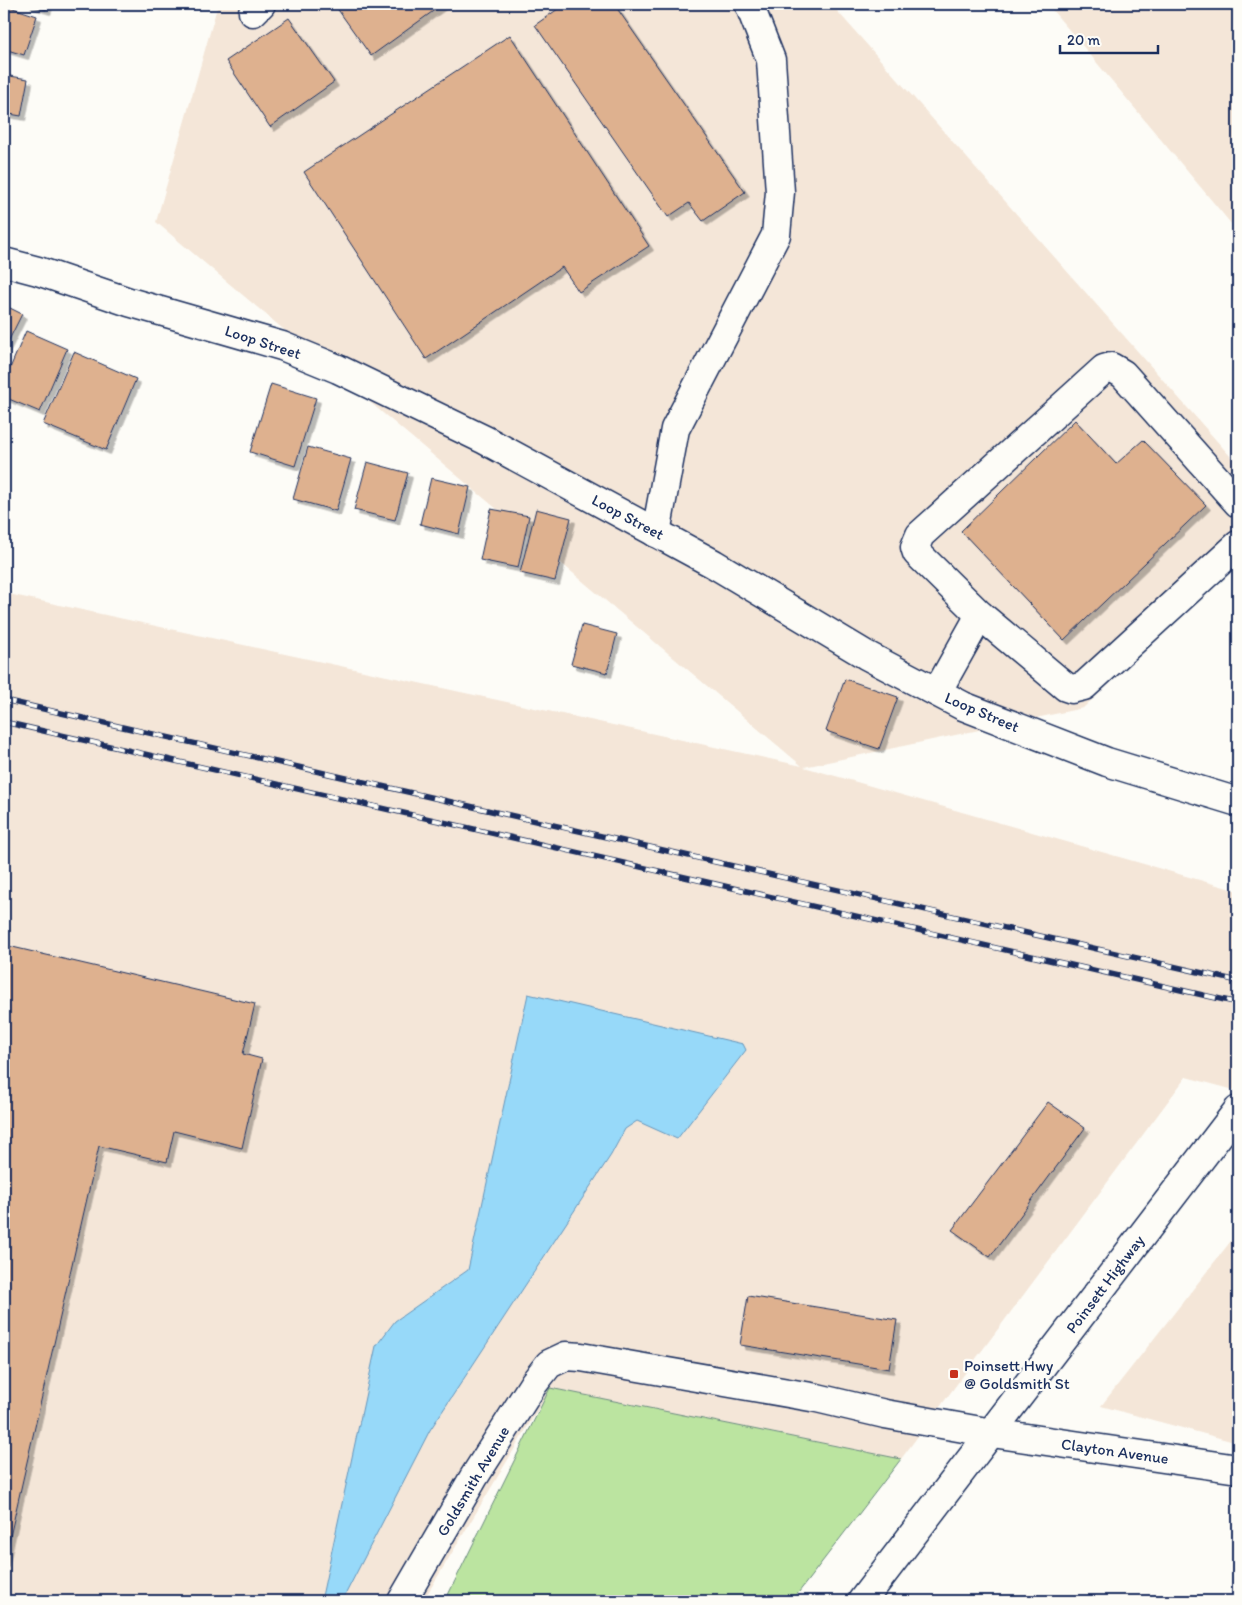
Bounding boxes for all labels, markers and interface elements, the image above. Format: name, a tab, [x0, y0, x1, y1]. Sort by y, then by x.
scale bar	[1060, 22, 1157, 54]
text: 20 m	[1067, 31, 1101, 49]
street label: Loop Street	[222, 321, 304, 363]
street label: Loop Street	[589, 490, 667, 544]
street label: Loop Street	[942, 688, 1022, 736]
street label: Poinsett Highway	[1062, 1231, 1148, 1337]
place label: Poinsett Hwy @ Goldsmith St	[964, 1356, 1070, 1393]
marker: Poinsett Hwy @ Goldsmith St	[948, 1368, 960, 1380]
street label: Goldsmith Avenue	[433, 1422, 513, 1540]
street label: Clayton Avenue	[1060, 1434, 1170, 1468]

